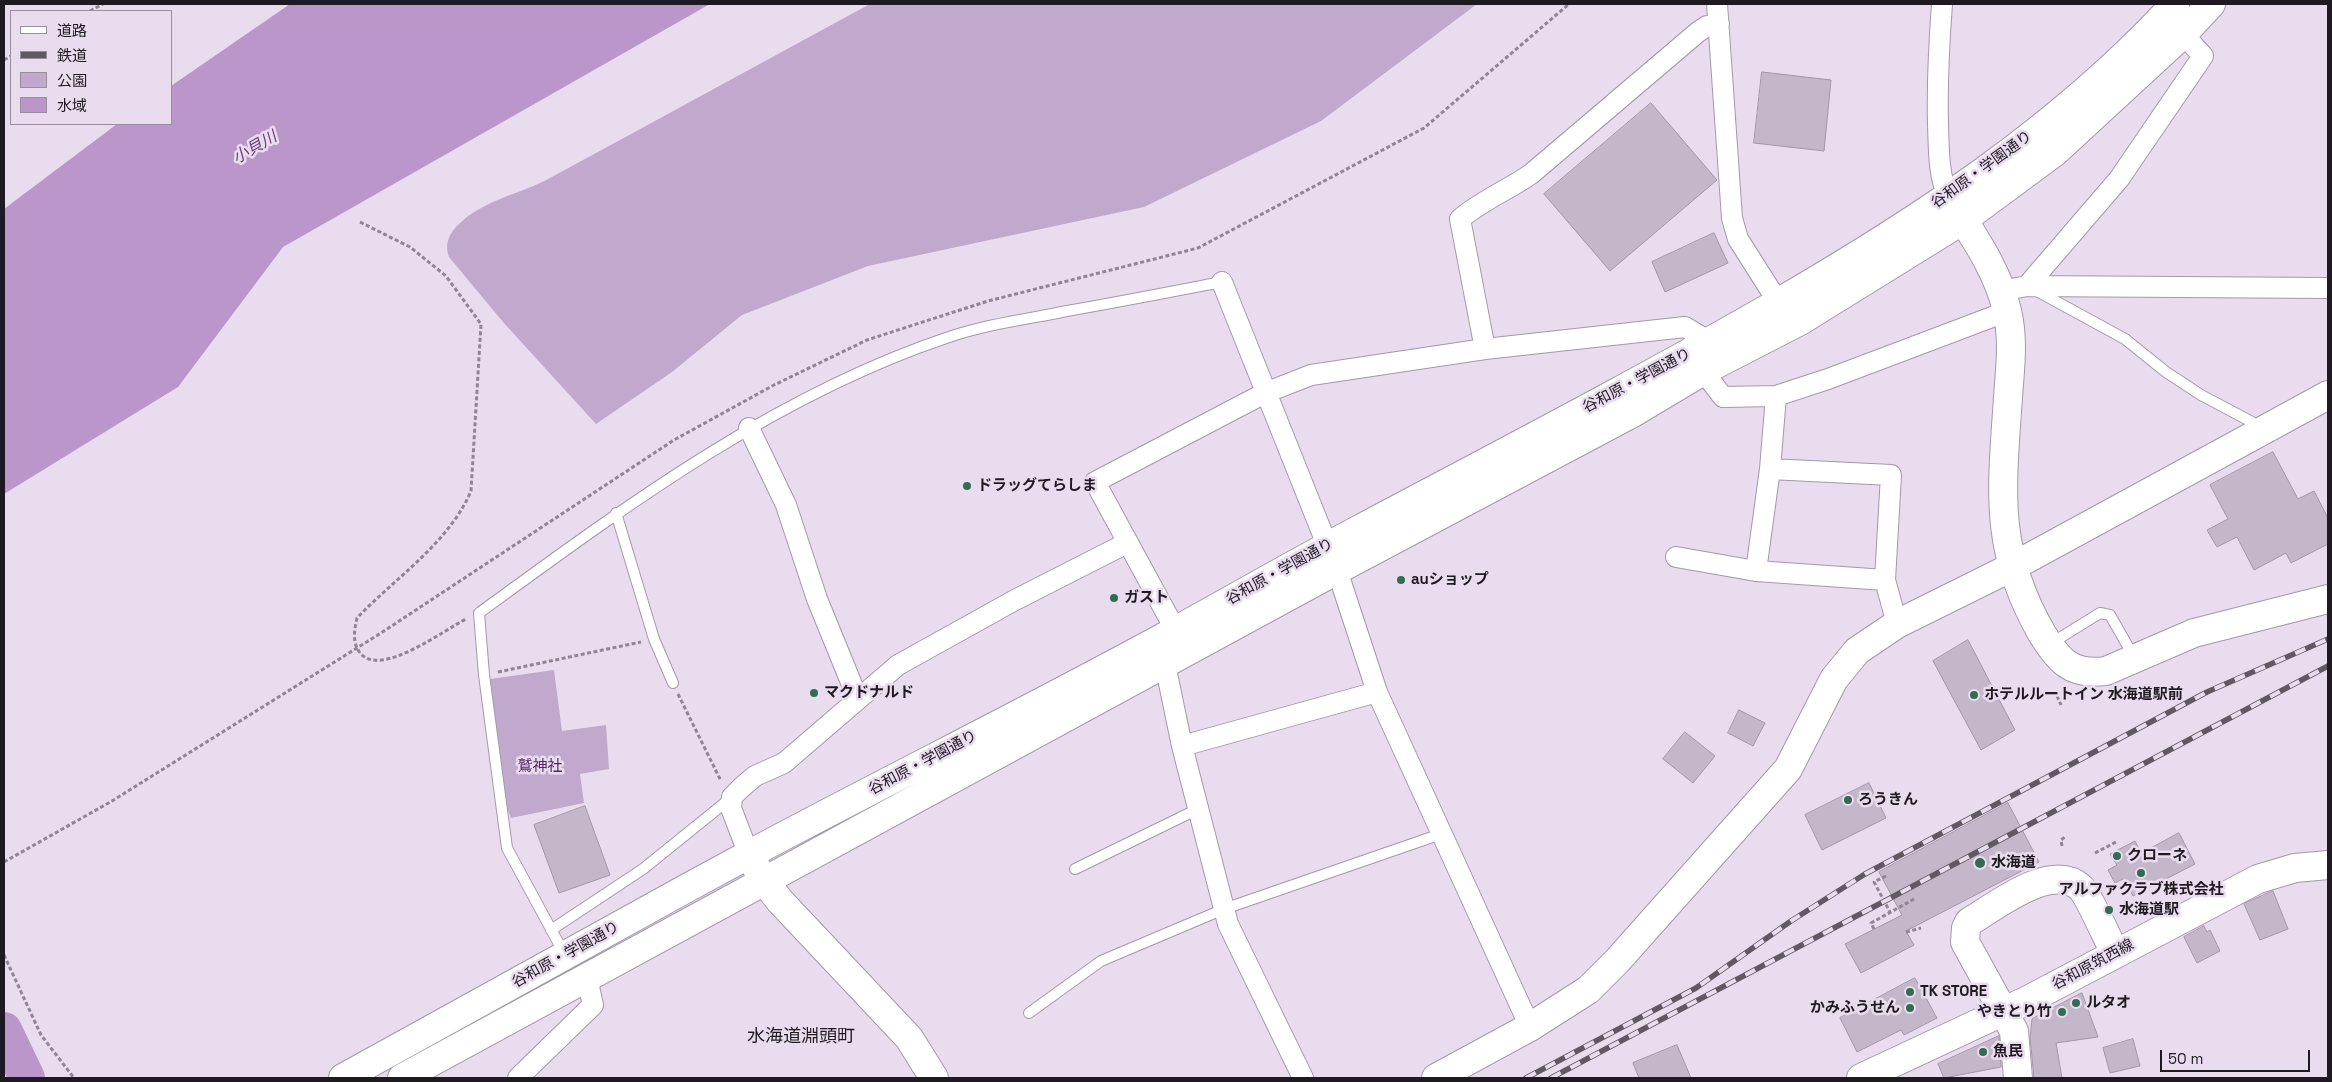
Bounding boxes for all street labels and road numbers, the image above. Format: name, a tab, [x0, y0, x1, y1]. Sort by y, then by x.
street label: 谷和原・学園通り	[1928, 127, 2036, 213]
street label: 谷和原・学園通り	[1580, 345, 1694, 417]
street label: 谷和原・学園通り	[1223, 535, 1337, 609]
street label: 谷和原・学園通り	[866, 727, 980, 799]
street label: 谷和原・学園通り	[509, 918, 623, 992]
street label: 谷和原筑西線	[2049, 936, 2137, 994]

